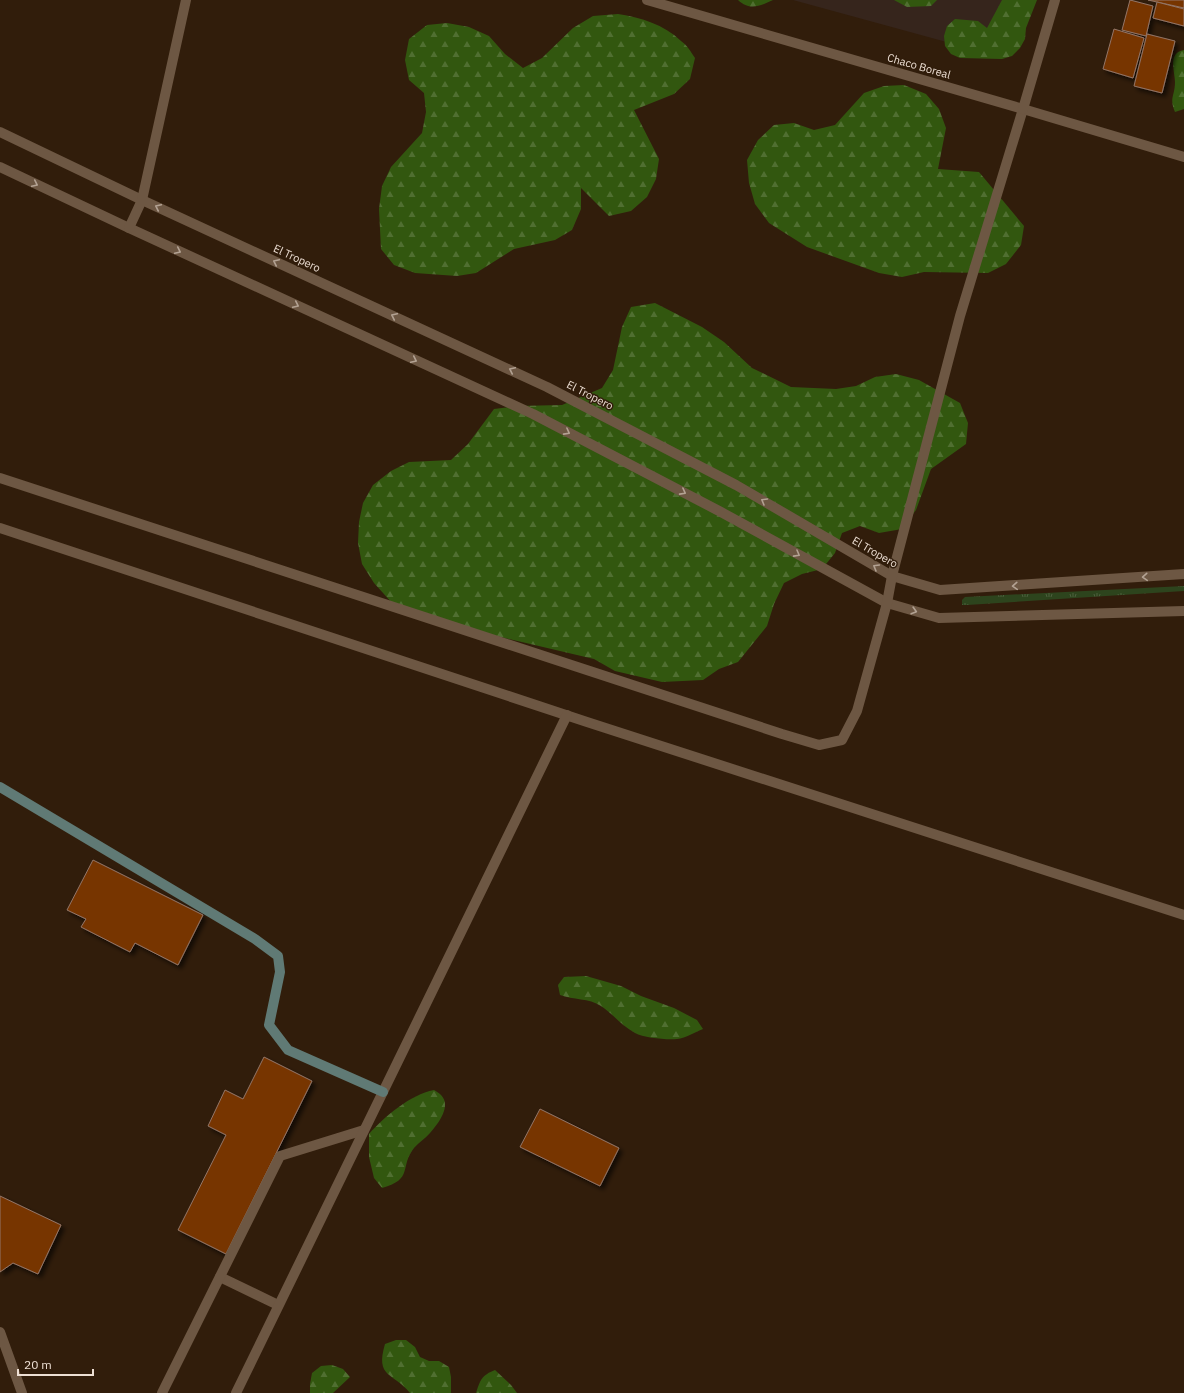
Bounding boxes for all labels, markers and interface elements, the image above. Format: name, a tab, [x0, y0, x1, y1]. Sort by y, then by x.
street label: Chaco Boreal	[886, 50, 952, 82]
one-way arrow	[31, 179, 39, 187]
one-way arrow	[154, 204, 162, 212]
street label: El Tropero	[271, 241, 323, 275]
one-way arrow	[174, 246, 182, 254]
one-way arrow	[273, 258, 280, 266]
one-way arrow	[293, 301, 300, 309]
one-way arrow	[391, 313, 398, 321]
one-way arrow	[410, 355, 418, 363]
one-way arrow	[509, 367, 516, 375]
street label: El Tropero	[564, 377, 616, 413]
one-way arrow	[563, 428, 571, 435]
one-way arrow	[678, 488, 686, 495]
one-way arrow	[761, 499, 768, 506]
street label: El Tropero	[850, 533, 900, 571]
one-way arrow	[793, 549, 800, 557]
one-way arrow	[873, 564, 880, 572]
one-way arrow	[1142, 572, 1148, 581]
one-way arrow	[1012, 581, 1018, 590]
one-way arrow	[910, 606, 917, 615]
scale bar	[18, 1351, 93, 1377]
text: 20 m	[24, 1357, 52, 1372]

